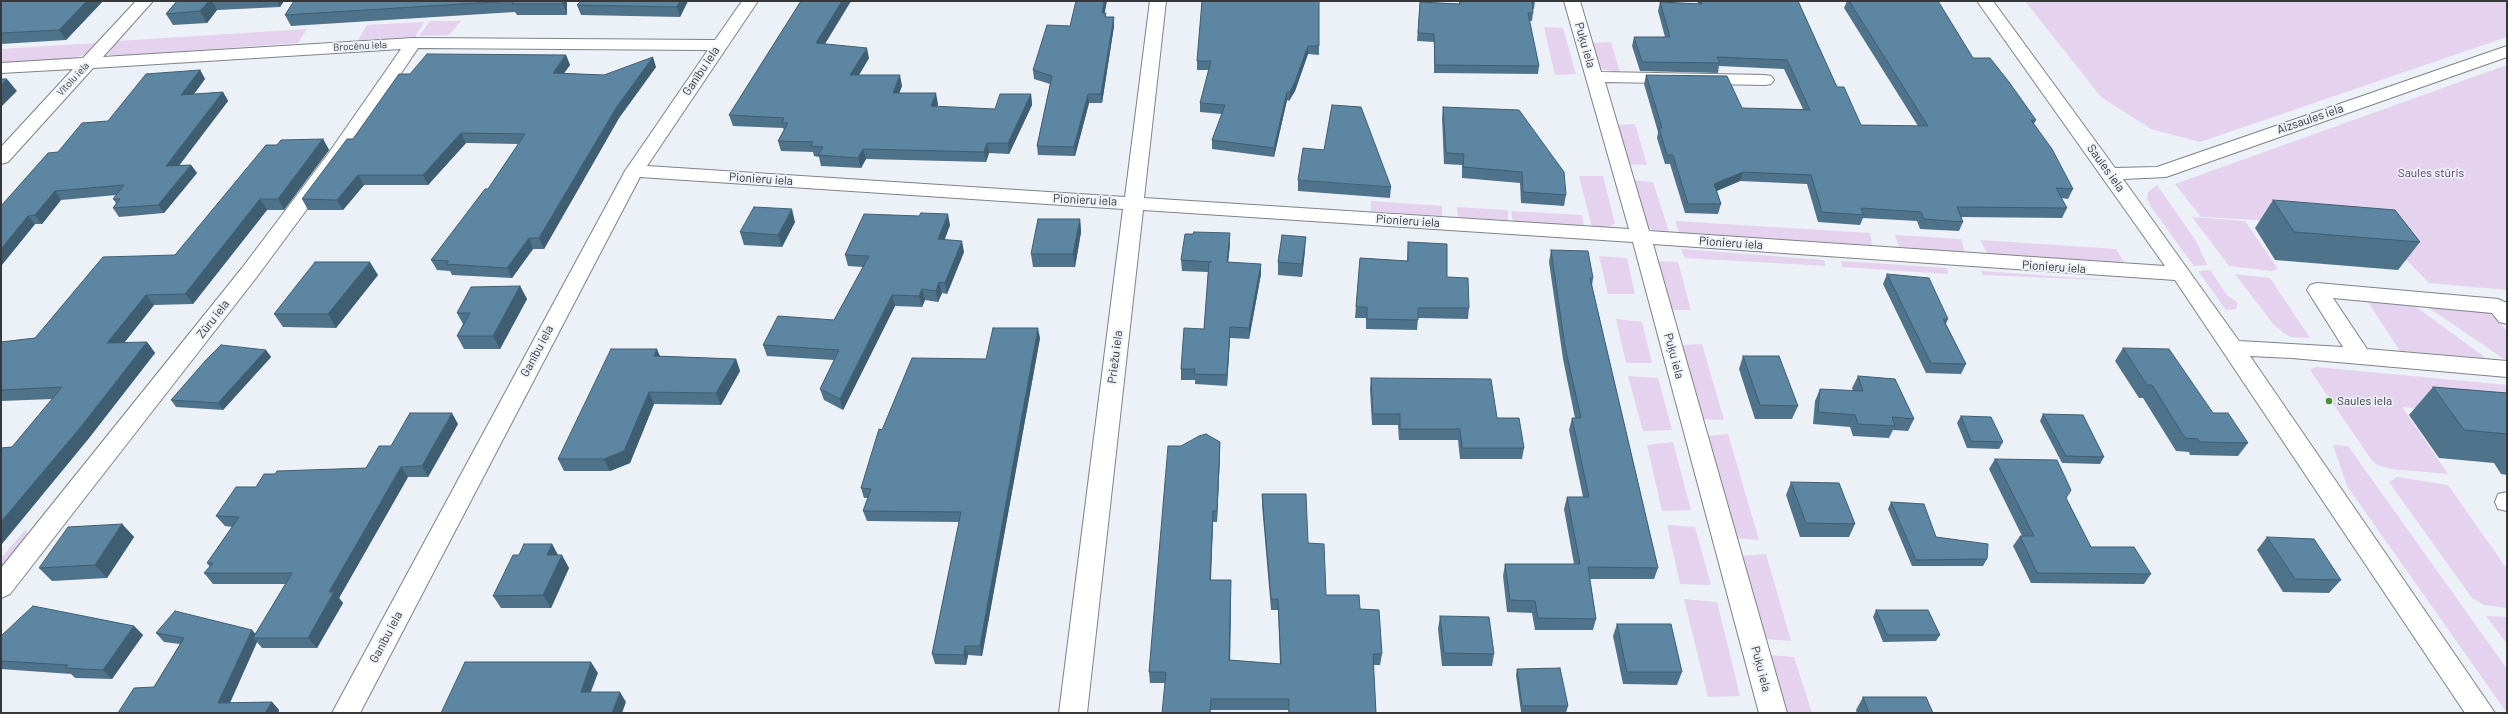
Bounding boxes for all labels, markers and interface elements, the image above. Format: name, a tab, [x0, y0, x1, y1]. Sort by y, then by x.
street label: Puķu iela	[1572, 21, 1598, 69]
street label: Brocēnu iela	[333, 39, 387, 53]
street label: Ganību iela	[679, 44, 723, 98]
street label: Vītolu iela	[54, 60, 92, 98]
street label: Aizsaules iela	[2275, 101, 2345, 137]
street label: Saules iela	[2084, 141, 2128, 195]
park label: Saules stūris	[2398, 166, 2464, 180]
street label: Pionieru iela	[728, 170, 794, 188]
street label: Pionieru iela	[1053, 191, 1117, 209]
street label: Pionieru iela	[1375, 212, 1441, 230]
street label: Pionieru iela	[1698, 234, 1764, 252]
street label: Pionieru iela	[2021, 258, 2087, 276]
street label: Zūru iela	[194, 297, 232, 341]
street label: Ganību iela	[517, 323, 557, 379]
street label: Priežu iela	[1105, 330, 1125, 384]
street label: Puķu iela	[1661, 332, 1687, 380]
place label: Saules iela	[2337, 394, 2392, 408]
marker: Saules iela	[2324, 396, 2334, 406]
street label: Ganību iela	[366, 609, 406, 665]
street label: Puķu iela	[1748, 645, 1774, 693]

